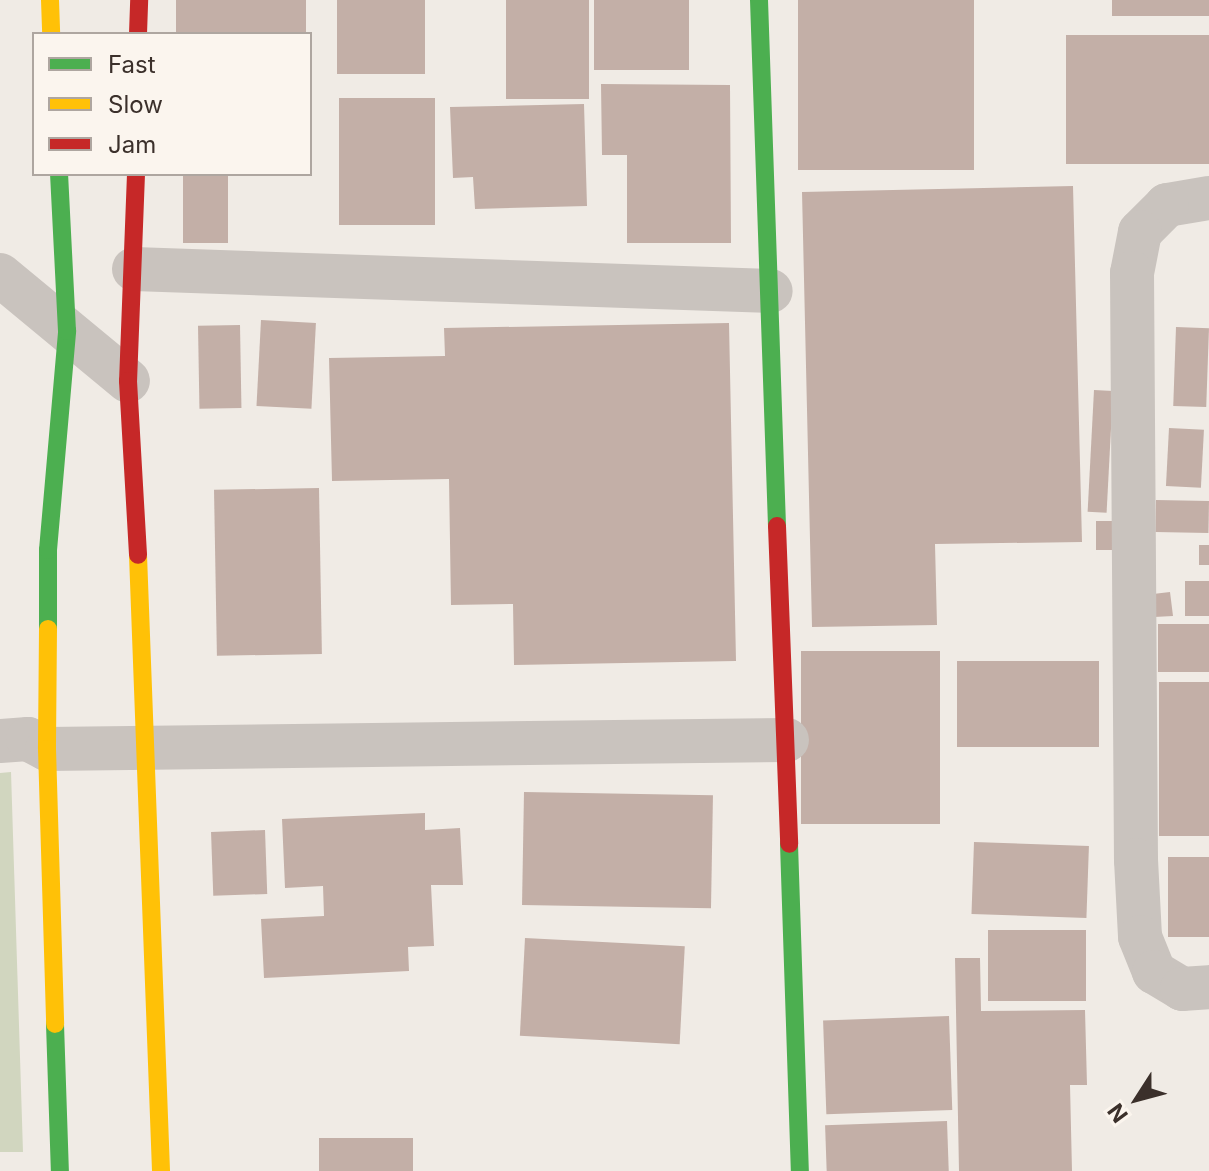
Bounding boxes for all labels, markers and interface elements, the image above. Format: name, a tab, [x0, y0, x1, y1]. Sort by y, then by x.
legend	[32, 32, 312, 176]
text: Fast	[108, 50, 156, 79]
text: Slow	[108, 90, 163, 119]
text: Jam	[108, 130, 156, 159]
north arrow	[1097, 1059, 1177, 1139]
text: N	[1102, 1099, 1133, 1128]

